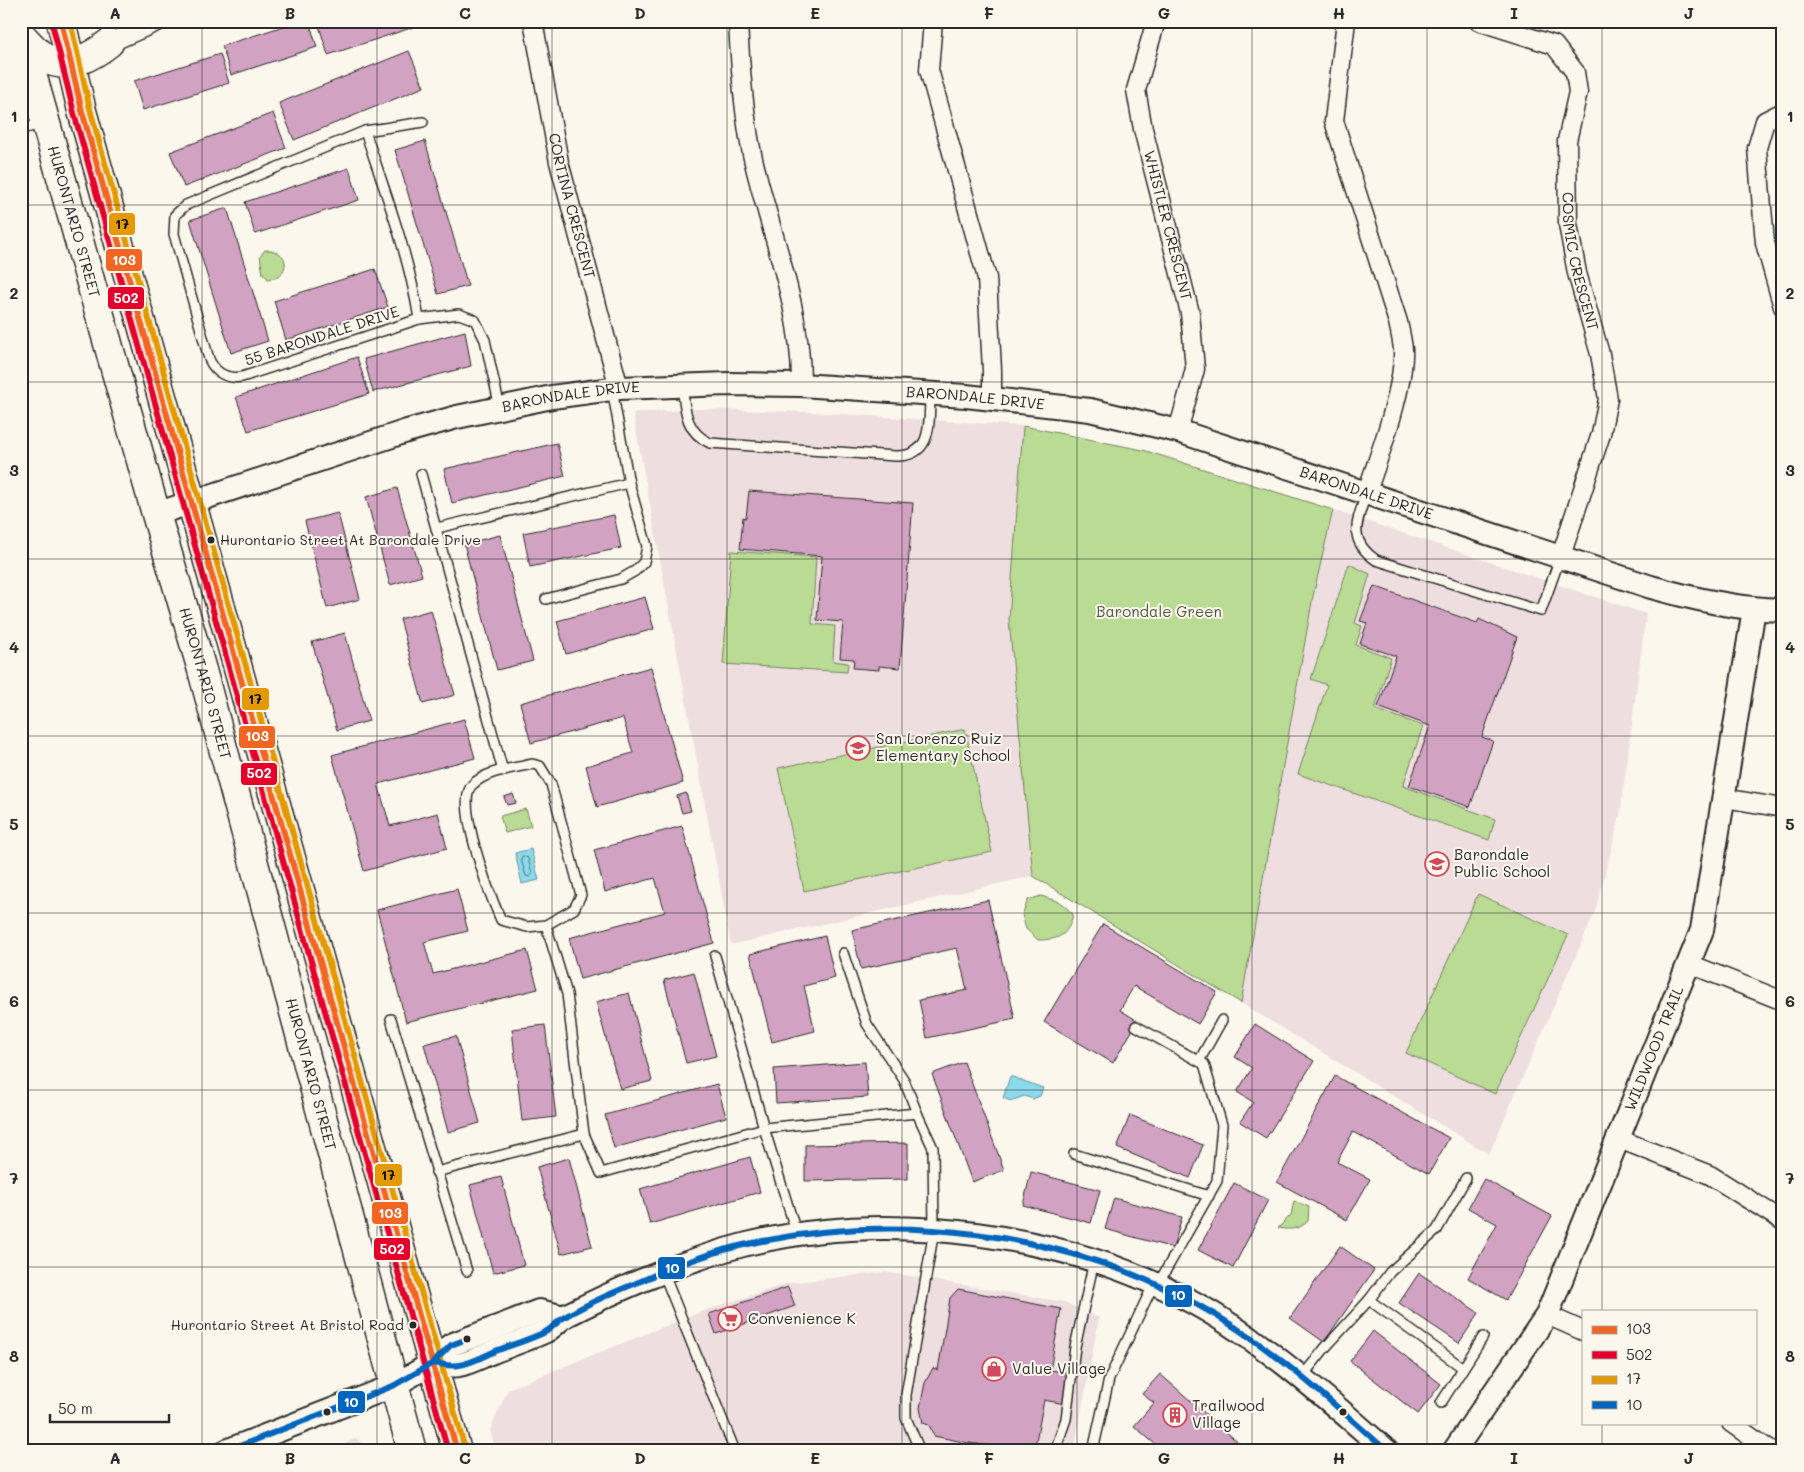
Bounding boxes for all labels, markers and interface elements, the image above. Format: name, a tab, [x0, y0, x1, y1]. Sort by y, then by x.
text: A	[109, 2, 121, 23]
text: B	[285, 2, 295, 23]
text: C	[459, 2, 471, 23]
text: D	[634, 2, 646, 23]
text: E	[810, 2, 820, 23]
text: F	[984, 2, 994, 23]
text: G	[1158, 2, 1170, 23]
text: H	[1333, 2, 1345, 23]
text: I	[1510, 2, 1518, 23]
text: J	[1684, 2, 1694, 23]
text: 1	[10, 105, 18, 126]
text: 1	[1786, 105, 1794, 126]
street label: CORTINA CRESCENT	[545, 131, 601, 281]
street label: HURONTARIO STREET	[44, 143, 106, 300]
street label: WHISTLER CRESCENT	[1140, 148, 1197, 302]
street label: COSMIC CRESCENT	[1559, 192, 1604, 333]
line badge: 17	[108, 212, 136, 236]
text: 17	[115, 214, 129, 233]
line badge: 103	[105, 248, 143, 272]
text: 103	[112, 250, 136, 269]
text: 2	[10, 282, 19, 303]
text: 2	[1786, 282, 1795, 303]
line badge: 502	[107, 286, 145, 310]
text: 502	[113, 288, 139, 307]
street label: 55 BARONDALE DRIVE	[242, 301, 402, 369]
street label: BARONDALE DRIVE	[500, 376, 640, 416]
street label: BARONDALE DRIVE	[906, 381, 1046, 414]
text: 3	[9, 459, 19, 480]
text: 3	[1785, 459, 1795, 480]
street label: BARONDALE DRIVE	[1297, 461, 1436, 524]
place label: Hurontario Street At Barondale Drive	[220, 530, 481, 549]
marker: Hurontario Street At Barondale Drive	[206, 535, 216, 545]
park label: Barondale Green	[1096, 601, 1222, 621]
street label: HURONTARIO STREET	[175, 605, 237, 761]
text: 4	[9, 636, 19, 657]
text: 4	[1785, 636, 1795, 657]
line badge: 17	[241, 687, 270, 711]
text: 17	[248, 689, 262, 708]
line badge: 103	[238, 725, 276, 749]
text: 103	[245, 726, 269, 745]
place label: San Lorenzo Ruiz Elementary School	[876, 728, 1011, 765]
school or university icon: San Lorenzo Ruiz Elementary School	[845, 735, 871, 761]
line badge: 502	[240, 762, 278, 786]
text: 502	[246, 763, 272, 782]
text: 5	[9, 813, 19, 834]
text: 5	[1785, 813, 1795, 834]
place label: Barondale Public School	[1454, 844, 1550, 881]
school or university icon: Barondale Public School	[1424, 851, 1450, 877]
street label: WILDWOOD TRAIL	[1619, 983, 1687, 1114]
text: 6	[9, 990, 19, 1011]
text: 6	[1785, 990, 1795, 1011]
street label: HURONTARIO STREET	[282, 996, 342, 1152]
line badge: 17	[374, 1163, 403, 1187]
text: 17	[381, 1165, 395, 1184]
text: 7	[10, 1167, 19, 1188]
text: 7	[1786, 1167, 1795, 1188]
line badge: 103	[371, 1201, 409, 1225]
text: 103	[378, 1203, 402, 1222]
line badge: 502	[373, 1237, 411, 1261]
text: 502	[379, 1239, 405, 1258]
line badge: 10	[657, 1256, 686, 1280]
text: 10	[664, 1258, 680, 1277]
line badge: 10	[1164, 1284, 1193, 1308]
text: 10	[1170, 1285, 1186, 1304]
supermarket icon: Convenience K	[717, 1306, 743, 1332]
place label: Convenience K	[748, 1308, 856, 1328]
legend	[1582, 1310, 1756, 1424]
place label: Hurontario Street At Bristol Road	[171, 1315, 404, 1334]
text: 103	[1626, 1318, 1651, 1338]
marker: Hurontario Street At Bristol Road	[408, 1320, 418, 1330]
unlabelled marker	[462, 1334, 472, 1344]
text: 502	[1626, 1344, 1652, 1364]
text: 8	[9, 1345, 19, 1366]
text: 8	[1785, 1345, 1795, 1366]
shop icon: Value Village	[981, 1356, 1007, 1382]
place label: Value Village	[1012, 1358, 1106, 1378]
text: 17	[1626, 1368, 1641, 1388]
line badge: 10	[337, 1390, 366, 1414]
scale bar	[50, 1392, 169, 1424]
text: 10	[343, 1392, 359, 1411]
text: 10	[1626, 1394, 1642, 1414]
place label: Trailwood Village	[1192, 1395, 1265, 1432]
text: 50 m	[58, 1398, 93, 1418]
building icon: Trailwood Village	[1162, 1402, 1188, 1428]
unlabelled marker	[322, 1407, 332, 1417]
unlabelled marker	[1338, 1407, 1348, 1417]
text: A	[109, 1447, 121, 1468]
text: B	[285, 1447, 295, 1468]
text: C	[459, 1447, 471, 1468]
text: D	[634, 1447, 646, 1468]
text: E	[810, 1447, 820, 1468]
text: F	[984, 1447, 994, 1468]
text: G	[1158, 1447, 1170, 1468]
text: H	[1333, 1447, 1345, 1468]
text: I	[1510, 1447, 1518, 1468]
text: J	[1684, 1447, 1694, 1468]

